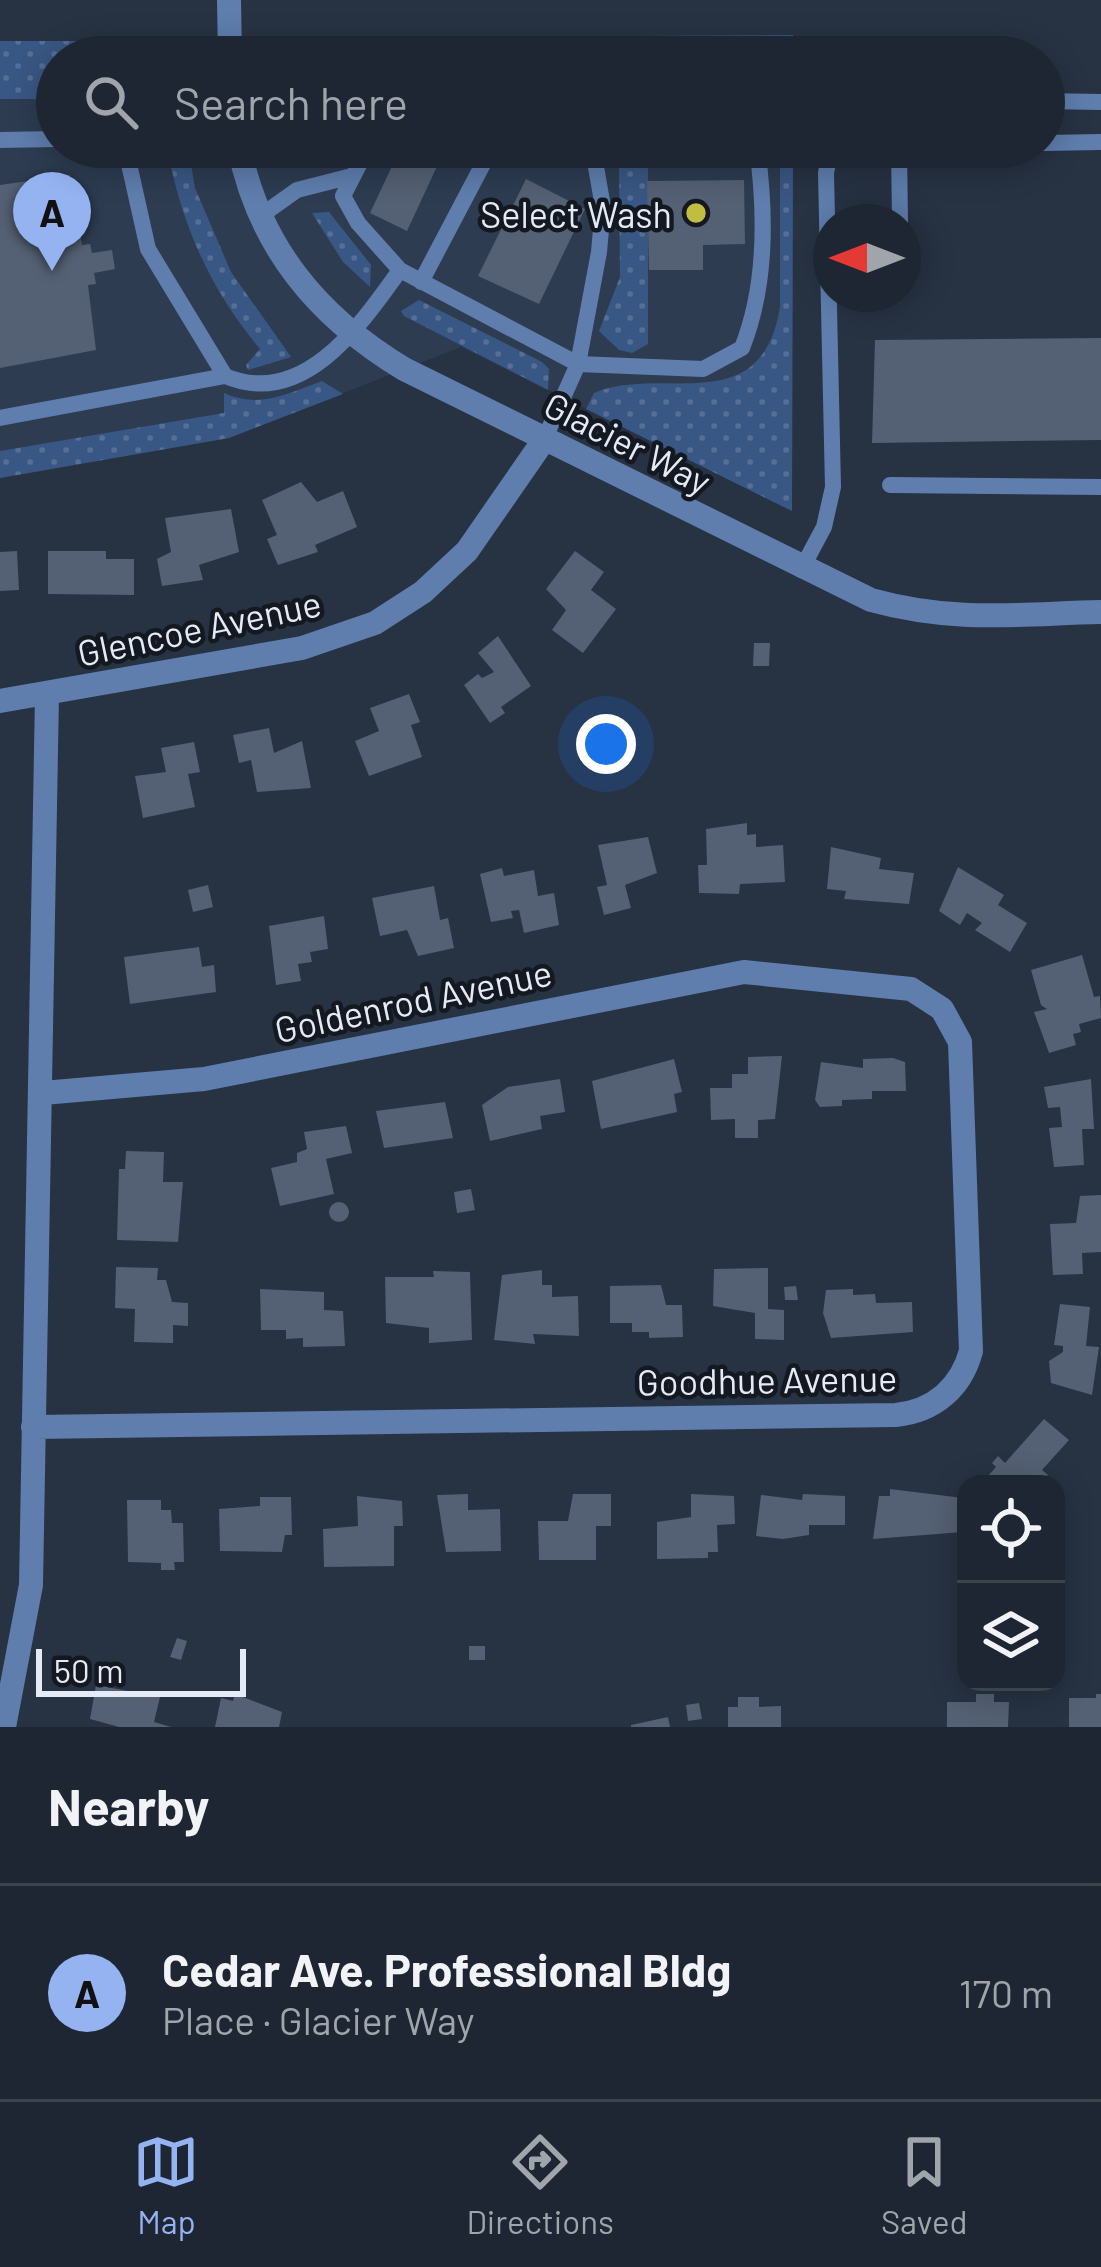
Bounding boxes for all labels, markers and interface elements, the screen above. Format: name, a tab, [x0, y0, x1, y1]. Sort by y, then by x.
search box	[36, 36, 1065, 168]
icon: search	[78, 69, 144, 135]
text: Search here	[174, 75, 408, 129]
pin: A	[13, 172, 91, 271]
place label: Select Wash	[480, 192, 672, 235]
marker: Select Wash	[683, 200, 709, 226]
north arrow	[813, 204, 921, 312]
street label: Glacier Way	[538, 382, 718, 502]
street label: Glencoe Avenue	[73, 580, 325, 674]
your location	[576, 714, 636, 774]
street label: Goldenrod Avenue	[271, 950, 555, 1050]
street label: Goodhue Avenue	[636, 1355, 898, 1403]
map controls	[957, 1475, 1065, 1691]
button: locate	[957, 1475, 1065, 1583]
button: layers	[957, 1583, 1065, 1691]
scale bar	[36, 1643, 246, 1696]
text: 50 m	[54, 1650, 124, 1690]
text: Nearby	[48, 1775, 209, 1836]
text: Cedar Ave. Professional Bldg	[162, 1942, 731, 1996]
text: A	[74, 1969, 100, 2016]
text: 170 m	[959, 1969, 1053, 2016]
text: Place · Glacier Way	[162, 1996, 475, 2043]
tab: Map	[133, 2129, 199, 2241]
tab: Directions	[466, 2129, 614, 2241]
tab: Saved	[881, 2129, 968, 2241]

